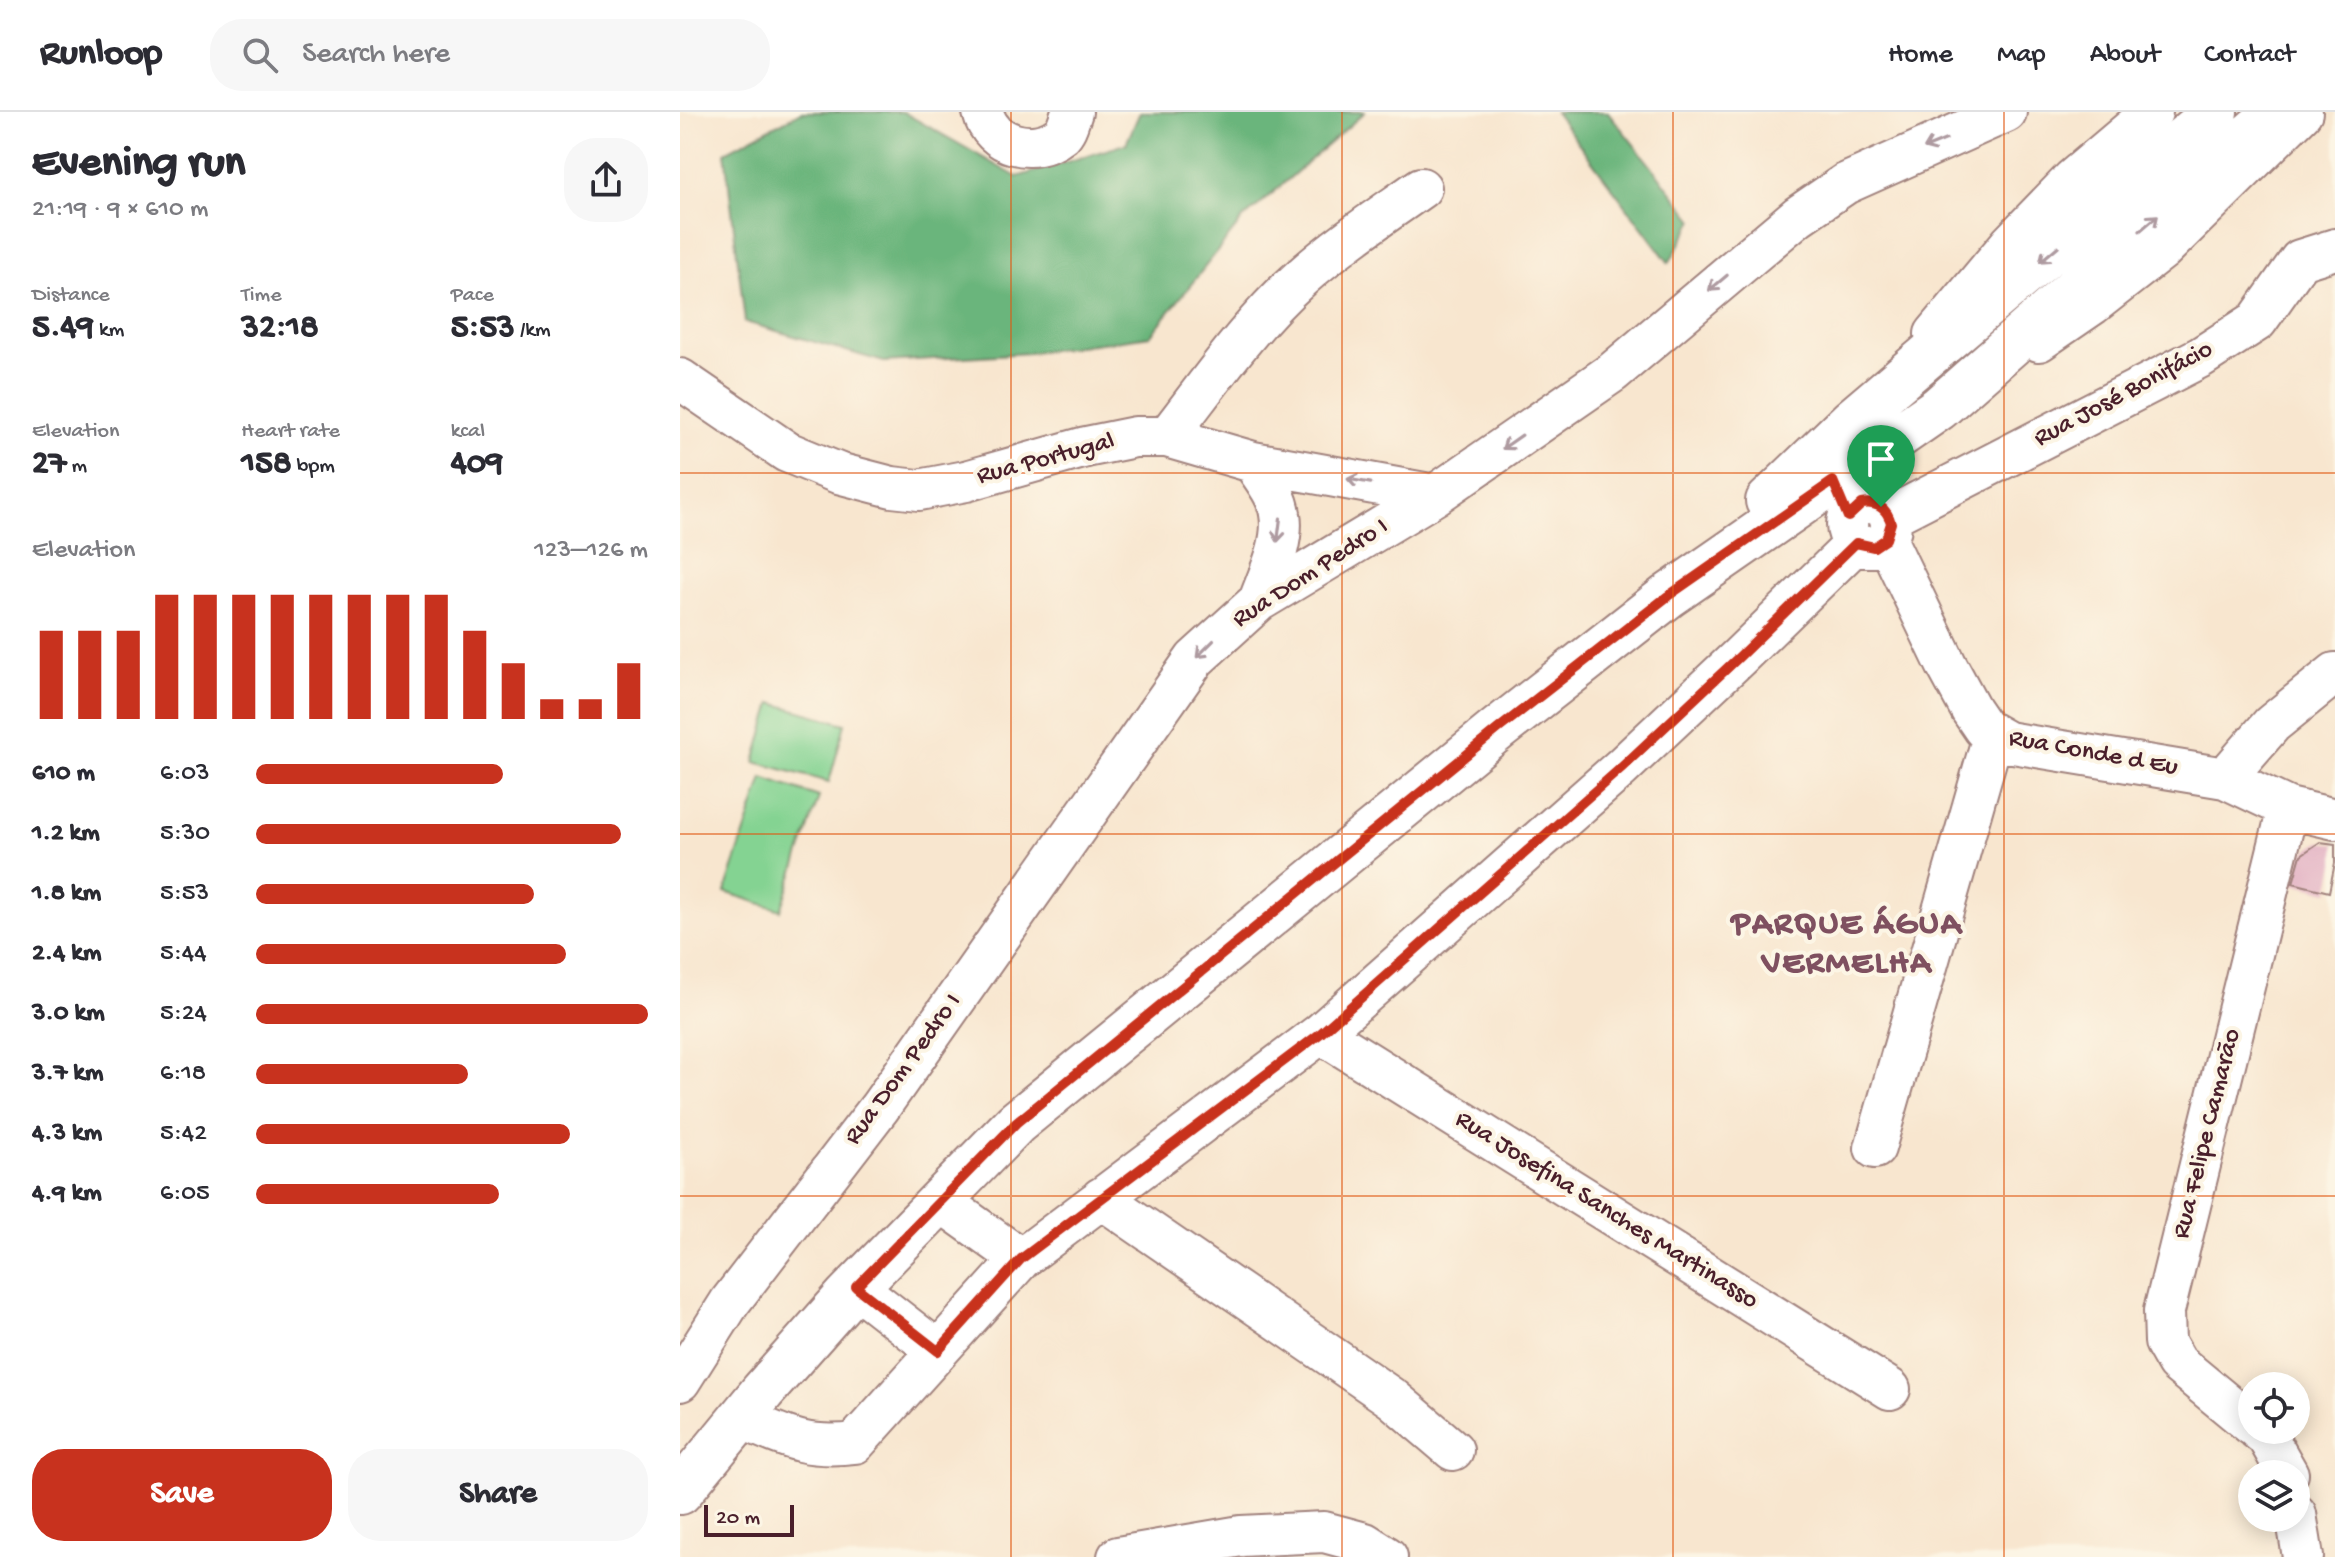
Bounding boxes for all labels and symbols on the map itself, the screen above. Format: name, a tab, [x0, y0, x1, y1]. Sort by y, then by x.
one-way arrow	[1923, 138, 1948, 153]
one-way arrow	[2138, 214, 2158, 232]
one-way arrow	[2039, 244, 2060, 262]
one-way arrow	[1708, 274, 1729, 292]
street label: Rua José Bonifácio	[2029, 335, 2219, 455]
pin	[1847, 425, 1915, 507]
street label: Rua Portugal	[974, 427, 1118, 493]
one-way arrow	[1502, 434, 1524, 450]
one-way arrow	[1346, 473, 1372, 488]
street label: Rua Dom Pedro I	[1227, 512, 1395, 636]
one-way arrow	[1271, 516, 1286, 543]
one-way arrow	[1195, 639, 1214, 659]
street label: Rua Conde d Eu	[2006, 724, 2180, 784]
district label: PARQUE ÁGUA VERMELHA	[1729, 905, 1964, 985]
street label: Rua Dom Pedro I	[839, 988, 969, 1152]
street label: Rua Felipe Camarão	[2167, 1026, 2249, 1242]
street label: Rua Josefina Sanches Martinasso	[1449, 1105, 1763, 1317]
scale bar	[704, 1501, 794, 1537]

